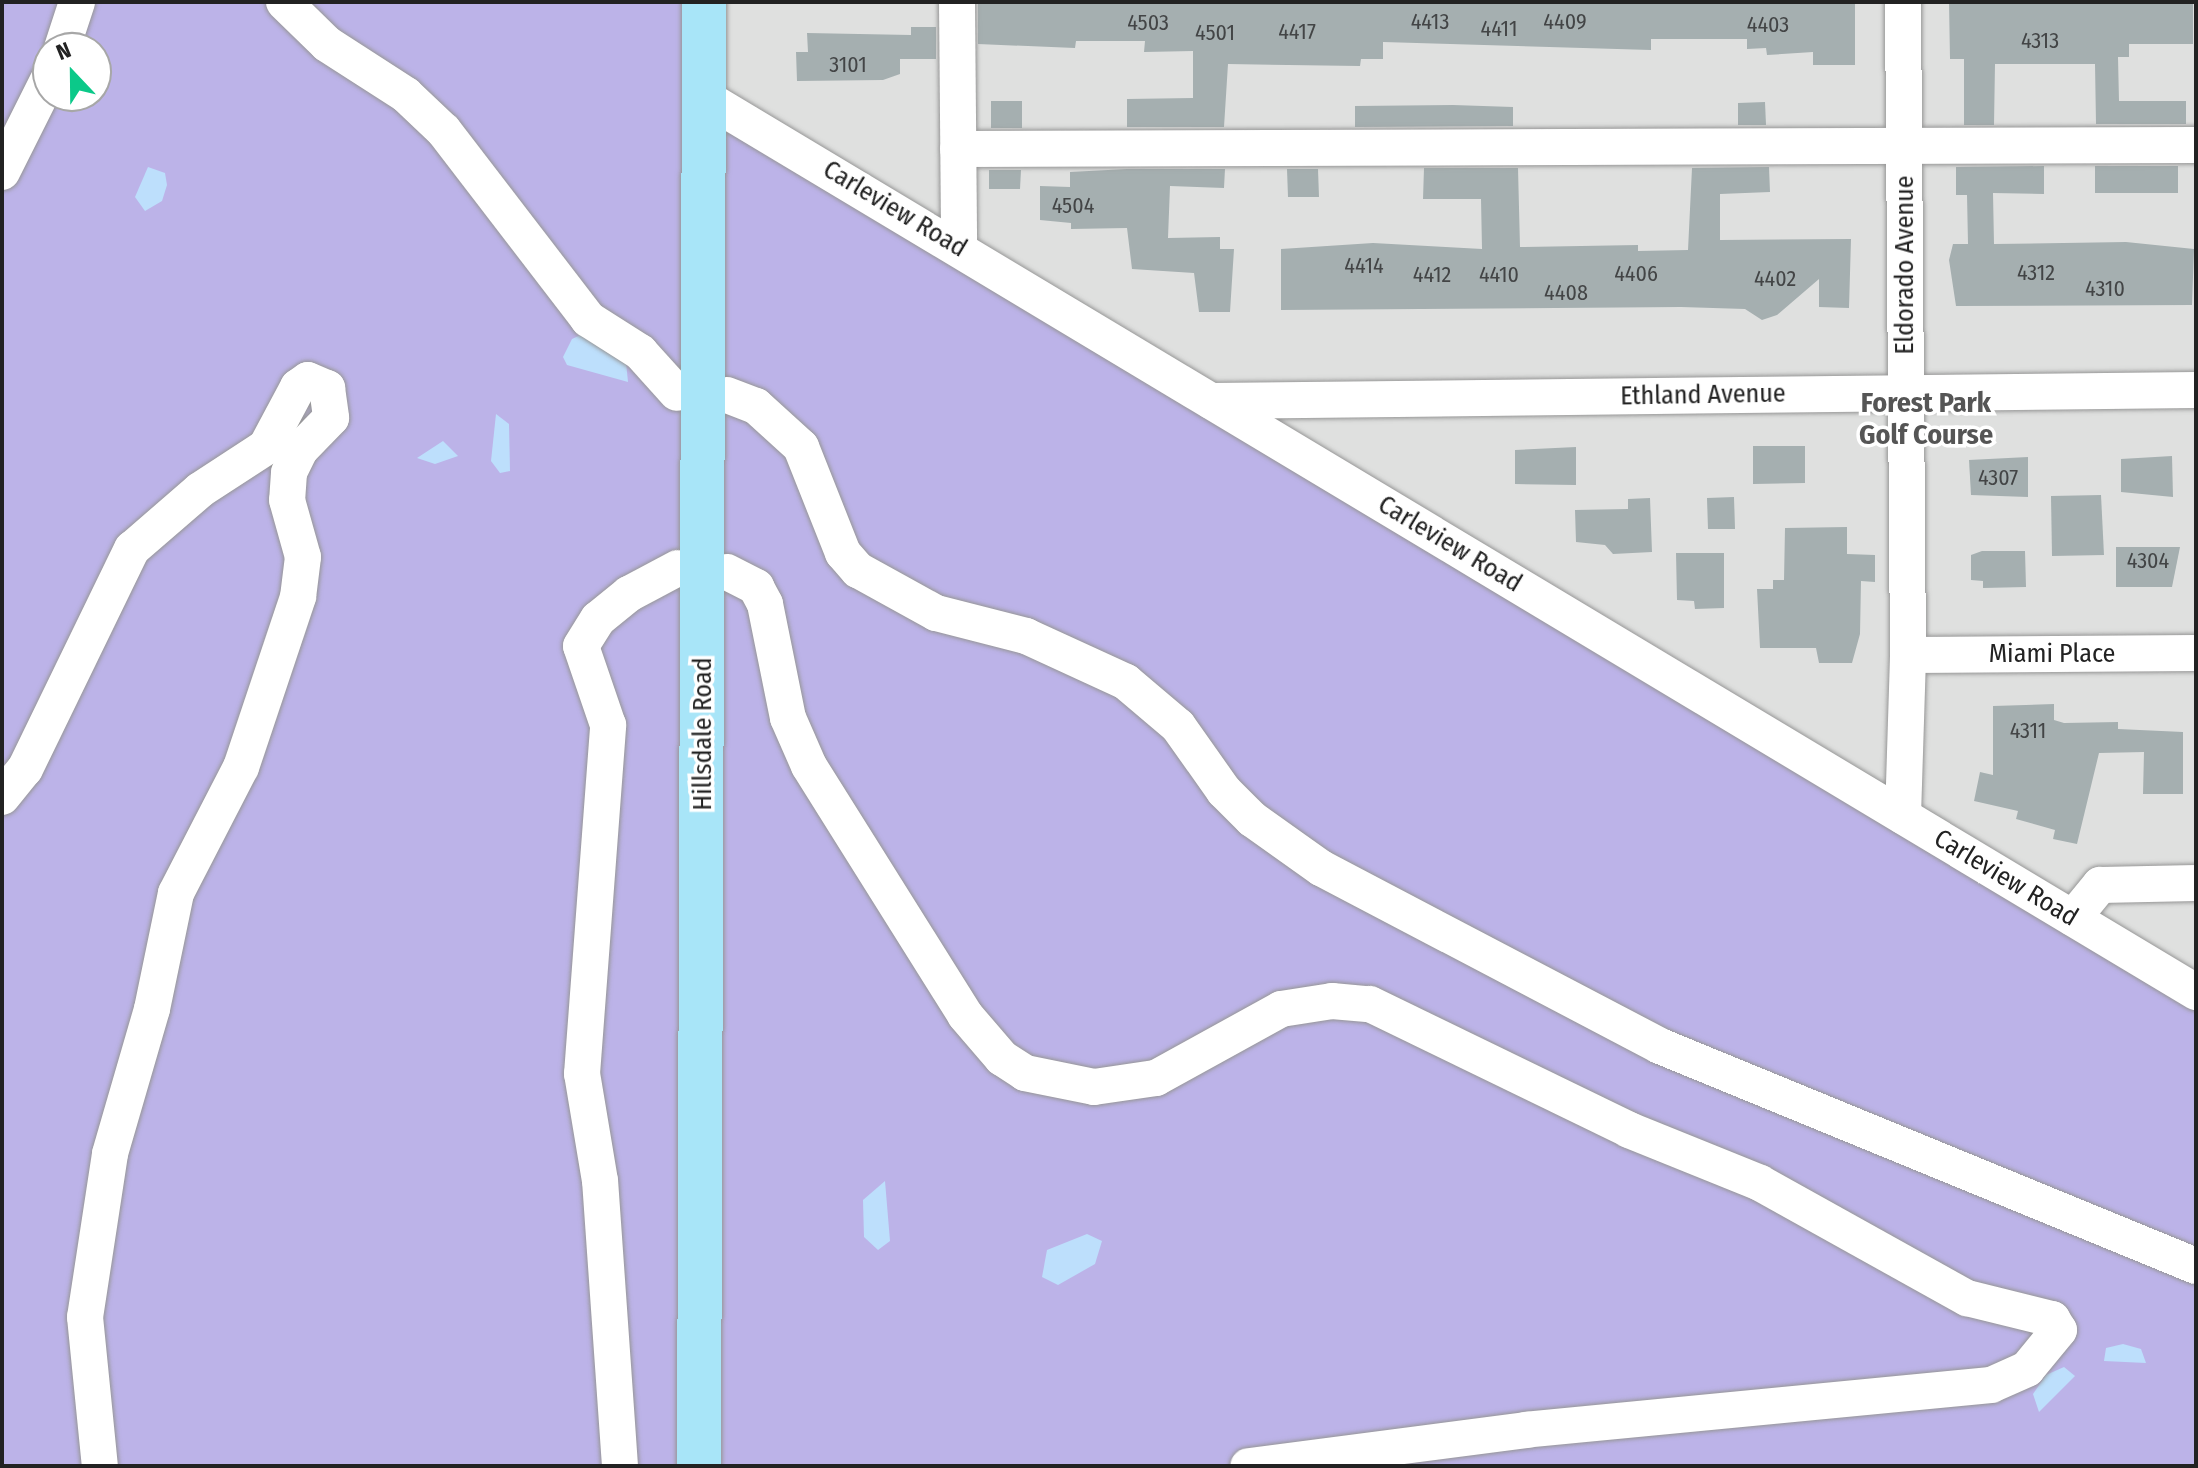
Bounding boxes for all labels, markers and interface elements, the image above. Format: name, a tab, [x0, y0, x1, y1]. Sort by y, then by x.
house number: 4413	[1411, 9, 1449, 35]
house number: 4409	[1543, 9, 1587, 35]
house number: 4503	[1127, 10, 1169, 36]
house number: 4403	[1747, 12, 1789, 38]
house number: 4411	[1481, 16, 1517, 42]
house number: 4417	[1278, 19, 1316, 45]
house number: 4501	[1195, 20, 1235, 46]
house number: 4313	[2021, 28, 2059, 54]
north arrow	[32, 32, 112, 112]
text: N	[52, 36, 75, 66]
house number: 3101	[829, 52, 867, 78]
street label: Carleview Road	[817, 154, 973, 264]
street label: Eldorado Avenue	[1889, 175, 1921, 355]
house number: 4504	[1052, 193, 1094, 219]
house number: 4414	[1344, 253, 1384, 279]
house number: 4312	[2017, 260, 2055, 286]
house number: 4406	[1614, 261, 1658, 287]
house number: 4412	[1413, 262, 1451, 288]
house number: 4410	[1479, 262, 1519, 288]
house number: 4402	[1754, 266, 1796, 292]
house number: 4310	[2085, 276, 2125, 302]
house number: 4408	[1544, 280, 1588, 306]
street label: Ethland Avenue	[1620, 378, 1786, 412]
district label: Forest Park Golf Course	[1859, 386, 1993, 452]
house number: 4307	[1978, 465, 2018, 491]
street label: Carleview Road	[1372, 489, 1528, 599]
house number: 4304	[2127, 548, 2169, 574]
street label: Miami Place	[1989, 638, 2115, 670]
street label: Hillsdale Road	[687, 657, 719, 811]
house number: 4311	[2010, 718, 2046, 744]
street label: Carleview Road	[1928, 823, 2084, 933]

